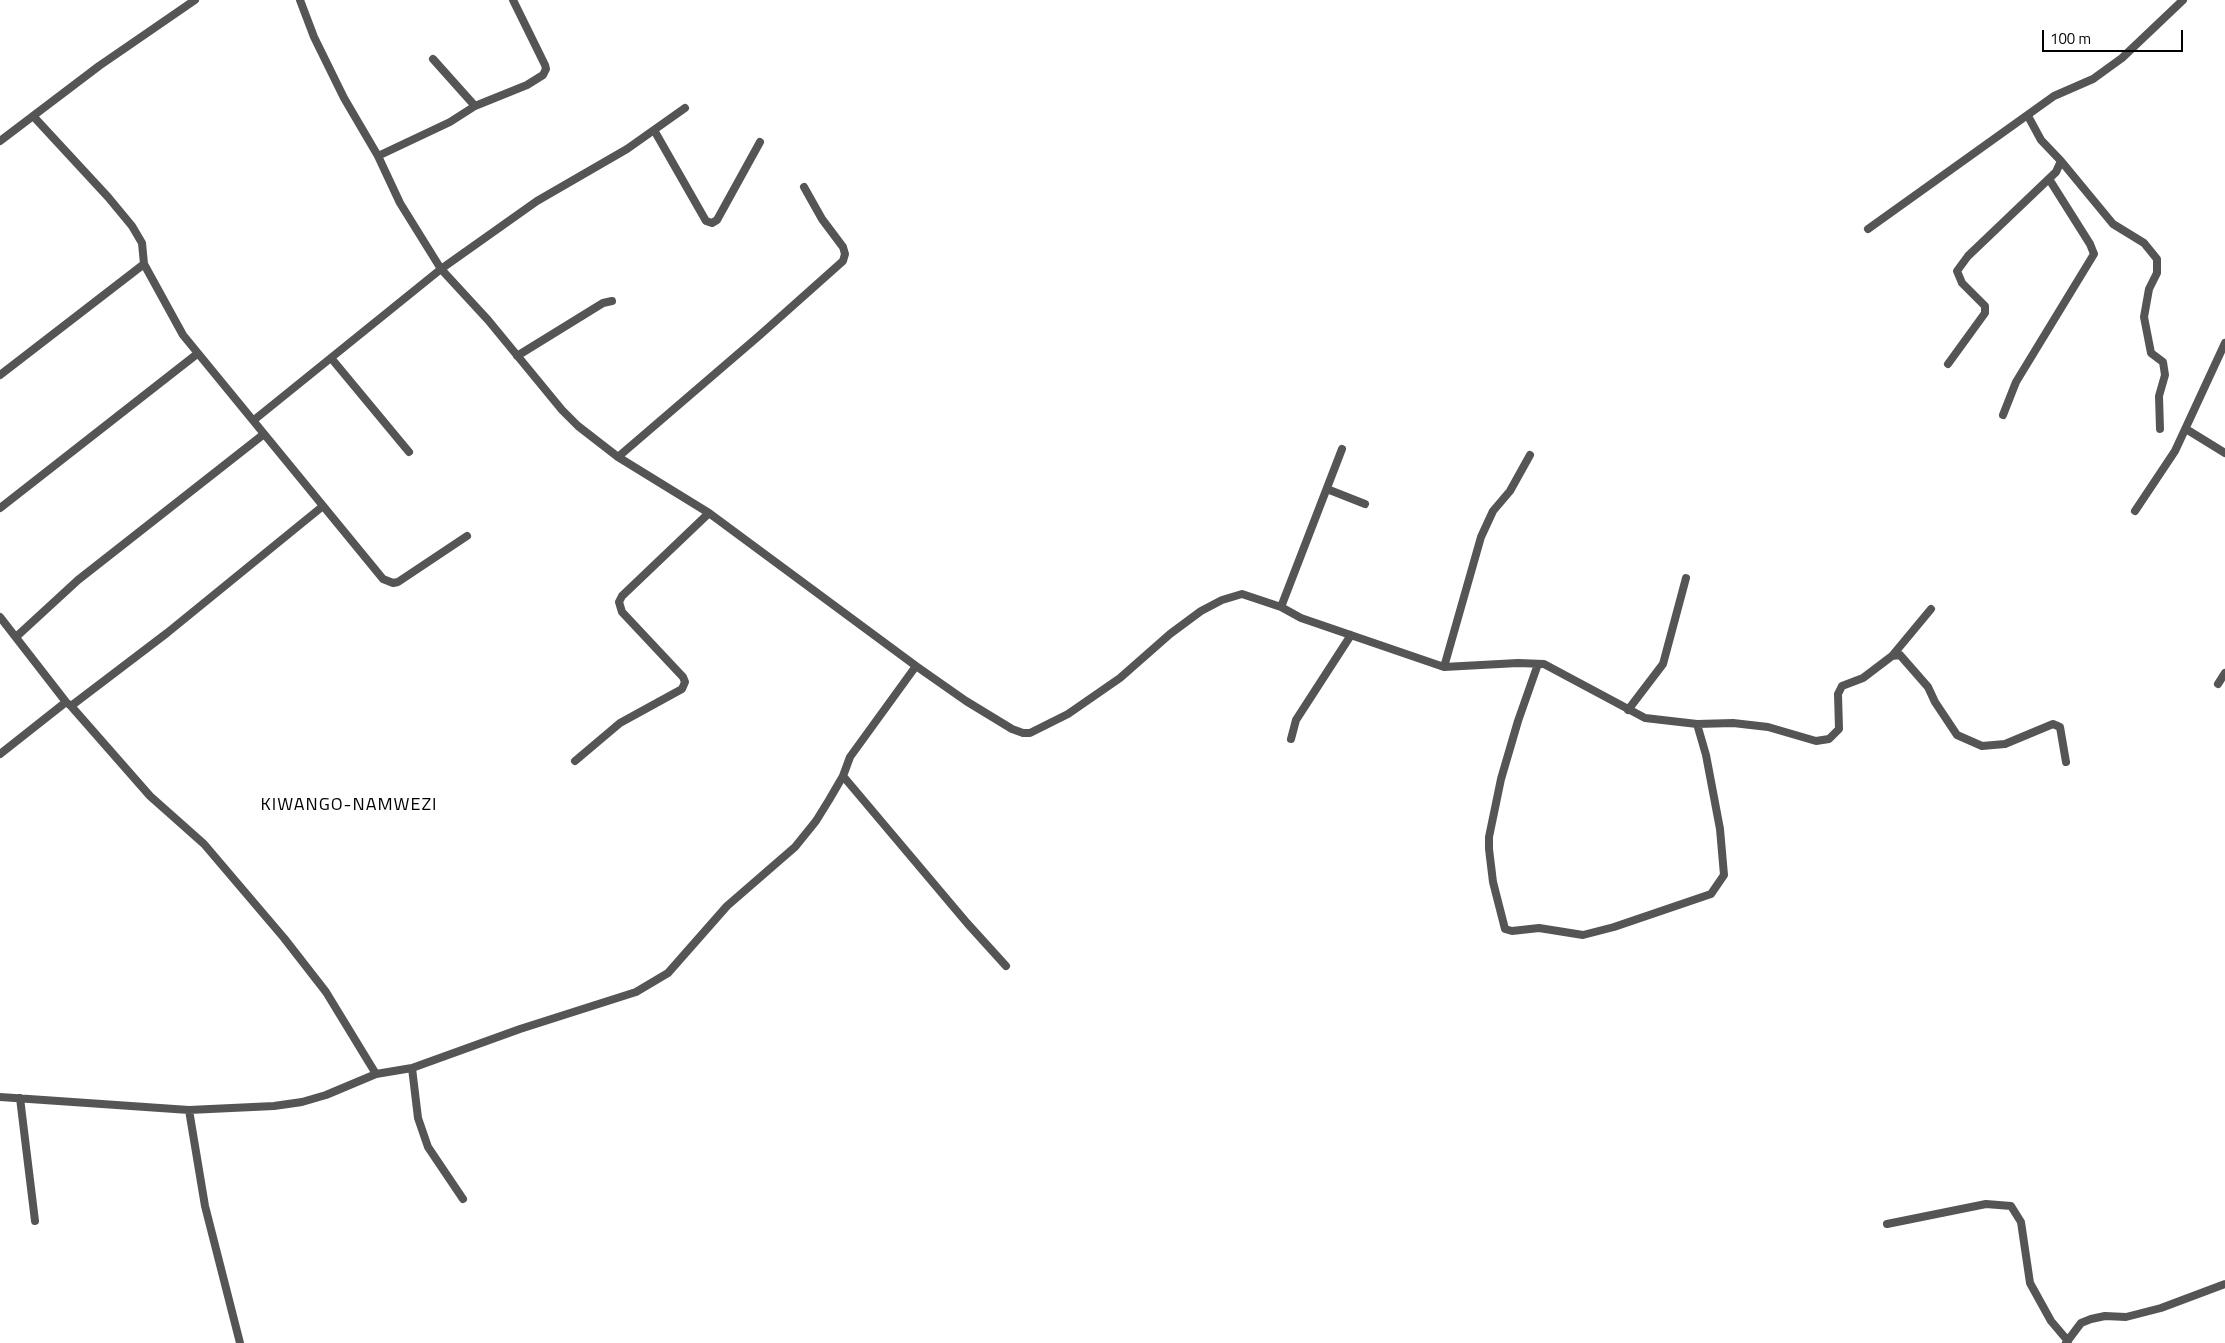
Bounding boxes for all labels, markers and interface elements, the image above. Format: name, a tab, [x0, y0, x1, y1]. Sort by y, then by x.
scale bar	[2045, 20, 2186, 52]
text: 100 m	[2050, 27, 2091, 50]
district label: KIWANGO-NAMWEZI	[259, 795, 439, 817]

